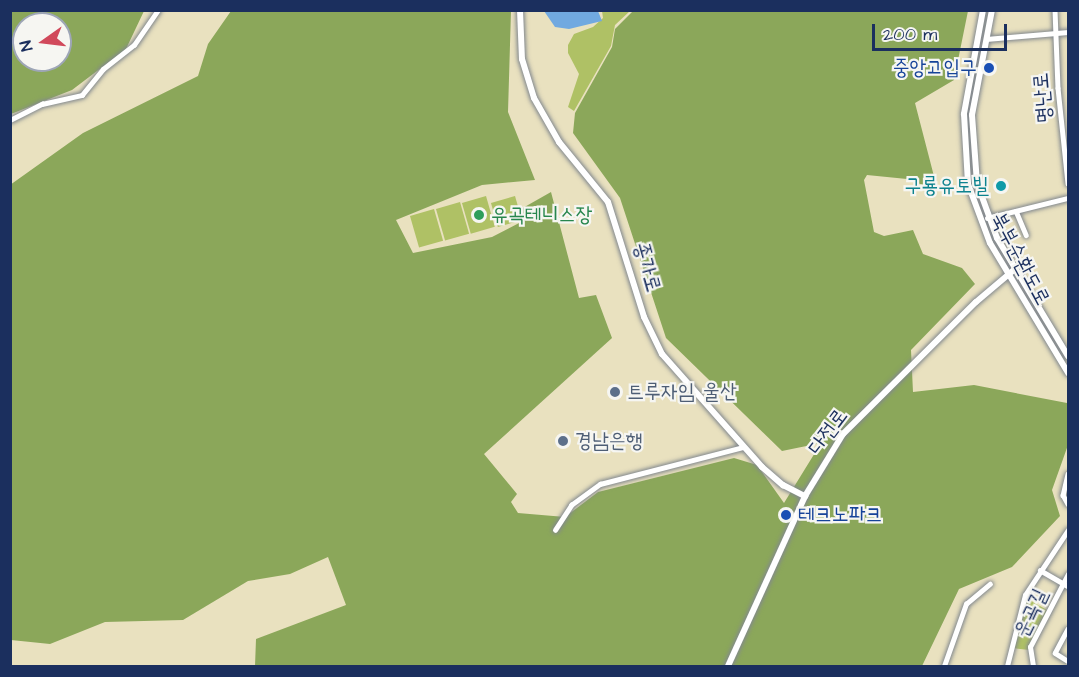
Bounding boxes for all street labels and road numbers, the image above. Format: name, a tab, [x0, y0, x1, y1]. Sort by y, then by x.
street label: 명난로	[1028, 72, 1058, 124]
street label: 북부순환도로	[985, 208, 1055, 310]
street label: 종가로	[628, 239, 666, 295]
street label: 다전로	[803, 404, 853, 460]
street label: 운곡길	[1009, 585, 1053, 641]

